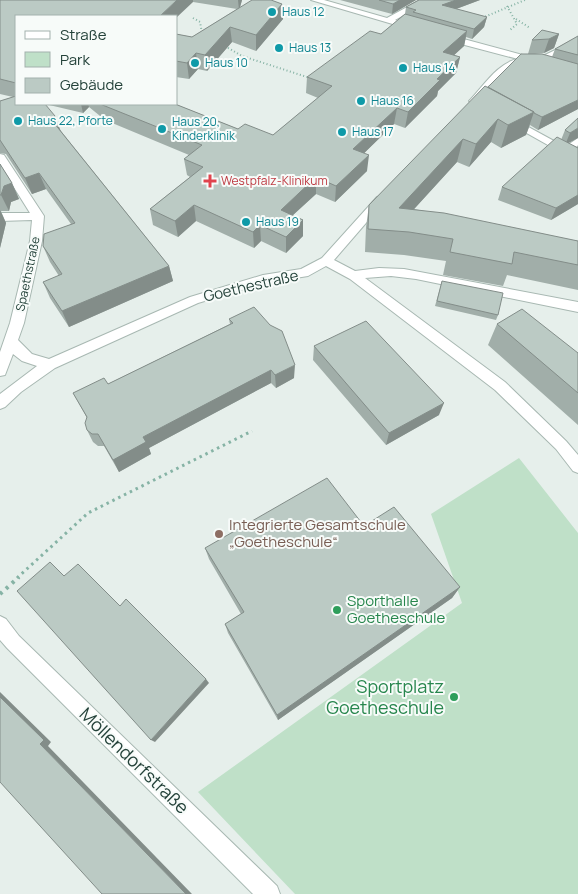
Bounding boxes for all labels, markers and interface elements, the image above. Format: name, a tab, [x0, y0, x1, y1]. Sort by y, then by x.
place label: Haus 12	[282, 3, 324, 20]
marker: Haus 12	[266, 6, 278, 18]
legend	[15, 15, 178, 105]
text: Straße	[60, 24, 107, 45]
place label: Haus 13	[289, 39, 331, 56]
marker: Haus 13	[273, 42, 285, 54]
text: Park	[60, 49, 90, 70]
place label: Haus 10	[205, 54, 248, 71]
marker: Haus 10	[189, 57, 201, 69]
place label: Haus 14	[413, 59, 455, 76]
marker: Haus 14	[397, 62, 409, 74]
text: Gebäude	[60, 74, 123, 95]
place label: Haus 16	[371, 92, 414, 109]
marker: Haus 16	[355, 95, 367, 107]
place label: Haus 22, Pforte	[28, 112, 113, 129]
place label: Haus 20, Kinderklinik	[172, 113, 236, 144]
marker: Haus 22, Pforte	[12, 115, 24, 127]
marker: Haus 20, Kinderklinik	[156, 123, 168, 135]
place label: Haus 17	[352, 123, 393, 140]
marker: Haus 17	[336, 126, 348, 138]
place label: Westpfalz-Klinikum	[221, 172, 328, 189]
marker: Westpfalz-Klinikum	[203, 174, 217, 188]
place label: Haus 19	[256, 213, 299, 230]
marker: Haus 19	[240, 216, 252, 228]
street label: Spaethstraße	[11, 235, 44, 313]
street label: Goethestraße	[201, 264, 301, 307]
place label: Integrierte Gesamtschule „Goetheschule“	[229, 514, 406, 552]
marker: Integrierte Gesamtschule „Goetheschule“	[213, 528, 225, 540]
place label: Sporthalle Goetheschule	[347, 590, 445, 628]
marker: Sporthalle Goetheschule	[331, 604, 343, 616]
place label: Sportplatz Goetheschule	[326, 674, 444, 719]
marker: Sportplatz Goetheschule	[448, 691, 460, 703]
street label: Möllendorfstraße	[75, 702, 195, 819]

